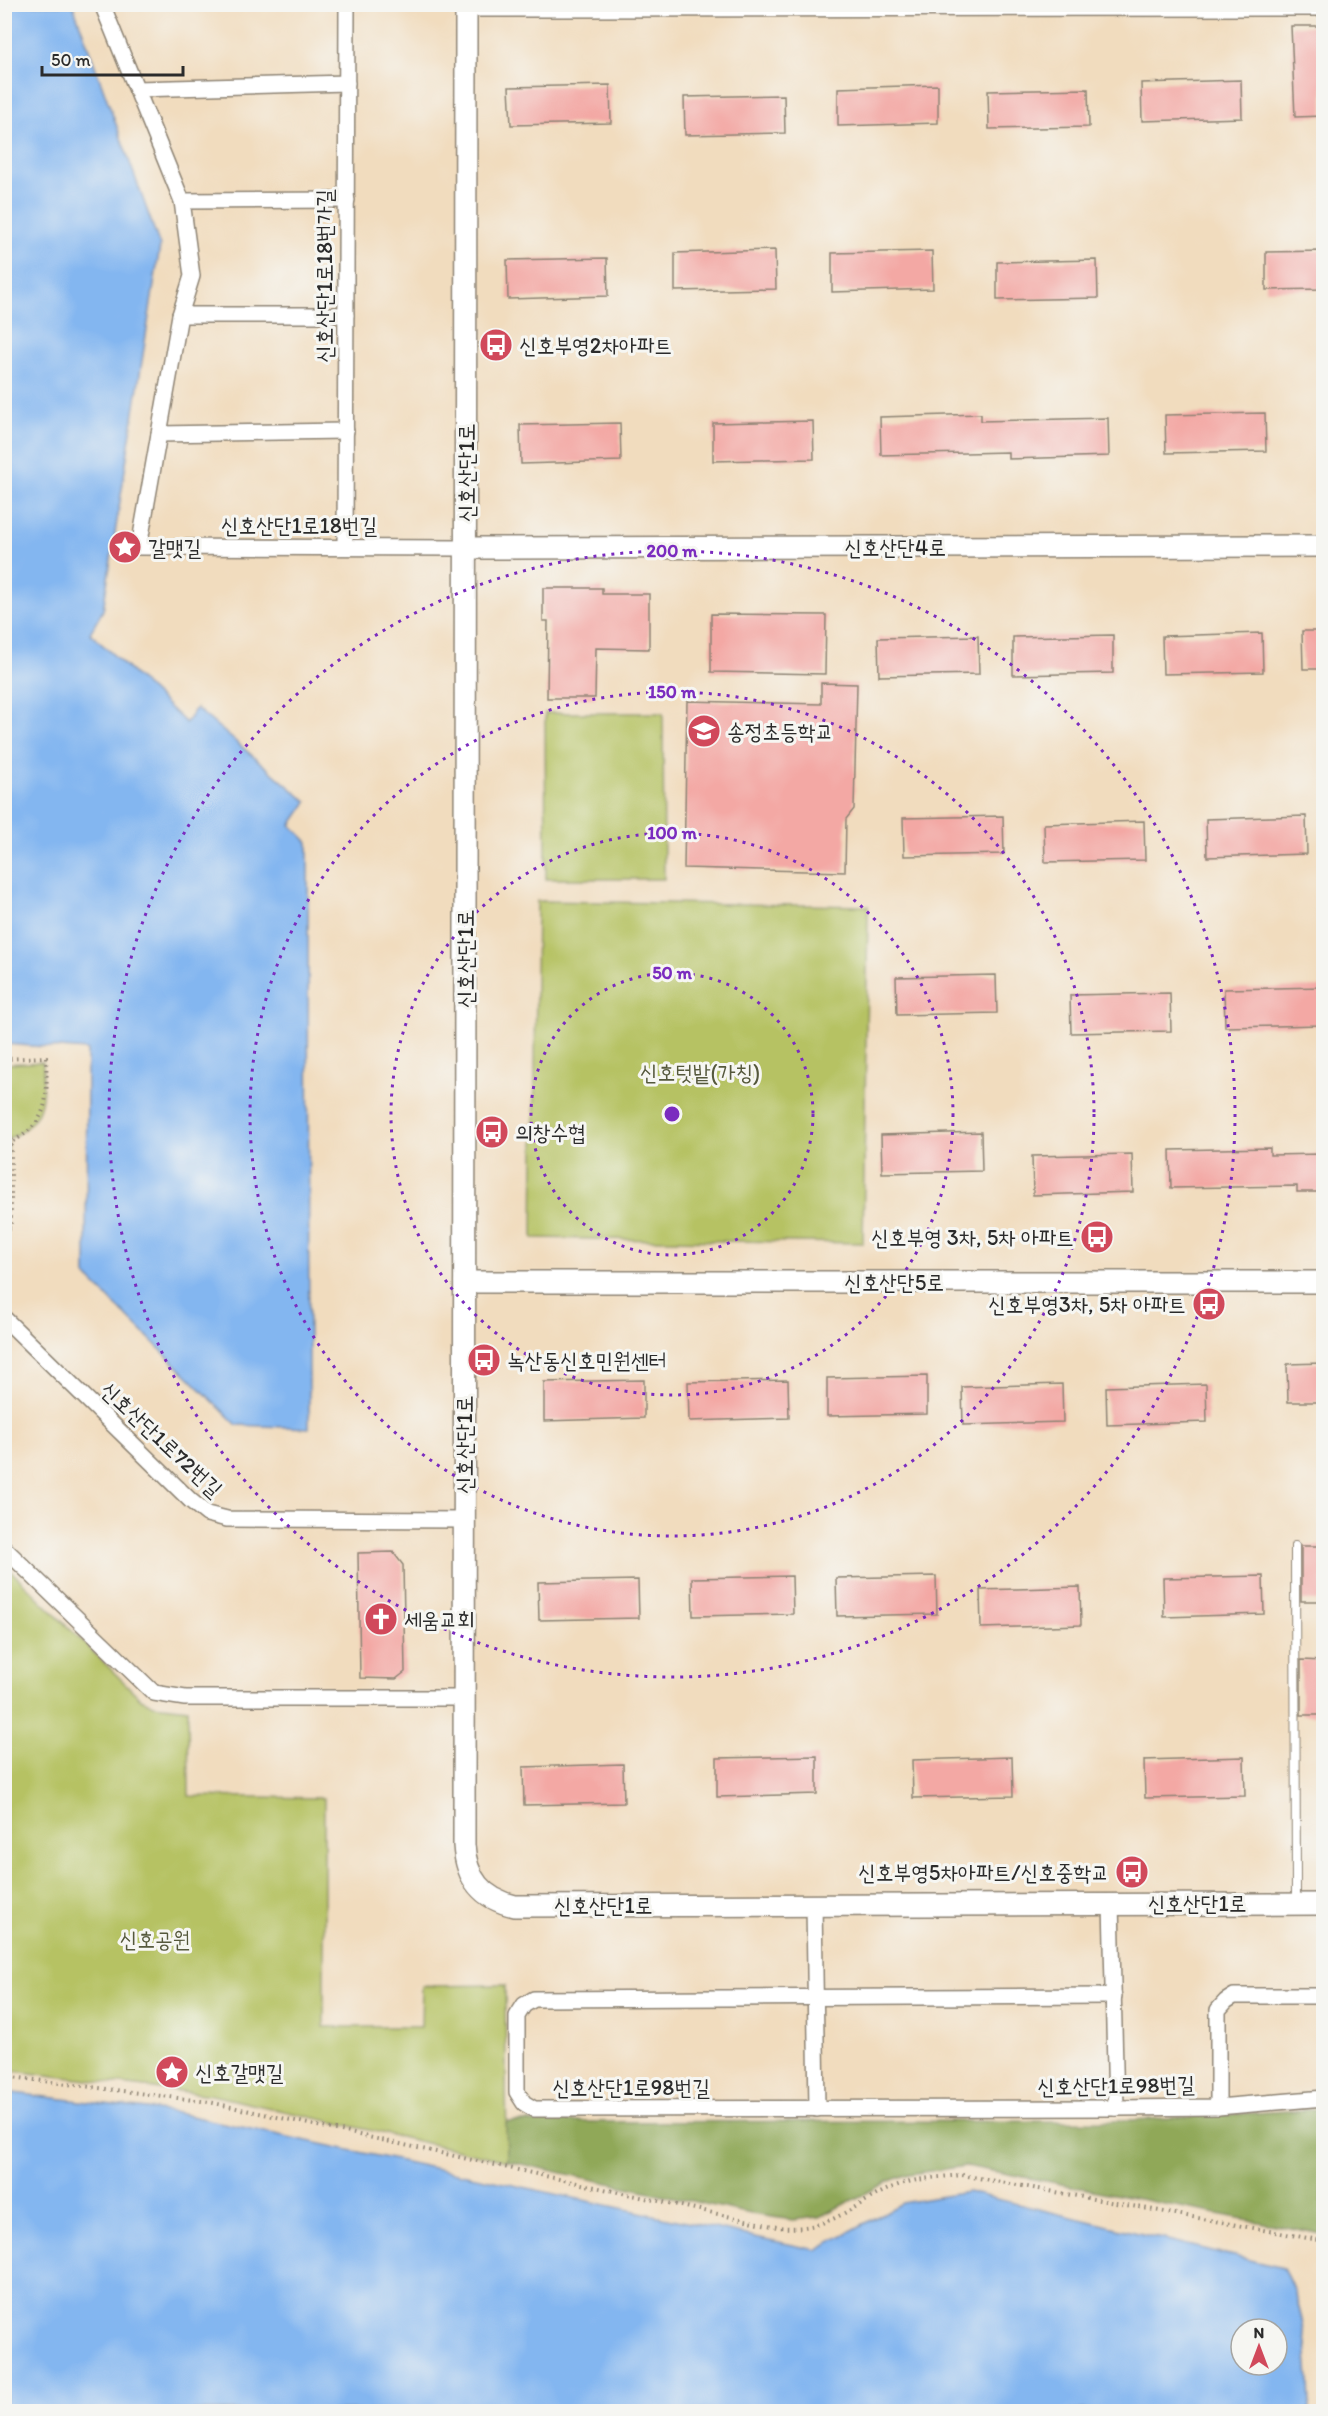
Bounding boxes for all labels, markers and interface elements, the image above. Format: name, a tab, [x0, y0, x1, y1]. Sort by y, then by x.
scale bar	[42, 39, 183, 77]
text: 50 m	[51, 49, 91, 71]
street label: 신호산단1로18번가길	[311, 189, 338, 363]
bus stop icon: 신호부영2차아파트	[478, 327, 514, 363]
place label: 신호부영2차아파트	[519, 332, 672, 359]
street label: 신호산단1로	[453, 424, 480, 522]
street label: 신호산단1로18번길	[221, 512, 377, 539]
place icon: 갈맷길	[107, 529, 143, 565]
place label: 갈맷길	[148, 534, 201, 561]
street label: 신호산단4로	[844, 534, 946, 561]
text: 200 m	[647, 540, 698, 562]
text: 150 m	[648, 681, 697, 703]
school or university icon: 송정초등학교	[686, 713, 722, 749]
place label: 송정초등학교	[727, 718, 833, 745]
text: 100 m	[647, 822, 698, 844]
street label: 신호산단1로	[452, 910, 479, 1008]
text: 50 m	[652, 962, 693, 984]
park label: 신호텃밭(가칭)	[640, 1059, 760, 1086]
centre of rings	[662, 1104, 682, 1124]
bus stop icon: 의창수협	[474, 1114, 510, 1150]
place label: 의창수협	[515, 1119, 586, 1146]
bus stop icon: 신호부영 3차, 5차 아파트	[1079, 1219, 1115, 1255]
place label: 신호부영 3차, 5차 아파트	[871, 1224, 1074, 1251]
street label: 신호산단5로	[844, 1269, 944, 1296]
bus stop icon: 신호부영3차, 5차 아파트	[1191, 1286, 1227, 1322]
place label: 신호부영3차, 5차 아파트	[988, 1291, 1186, 1318]
bus stop icon: 녹산동신호민원센터	[466, 1342, 502, 1378]
place label: 녹산동신호민원센터	[507, 1347, 666, 1374]
street label: 신호산단1로72번길	[95, 1376, 228, 1503]
street label: 신호산단1로	[451, 1396, 478, 1494]
church icon: 세움교회	[363, 1601, 399, 1637]
place label: 세움교회	[404, 1606, 475, 1633]
bus stop icon: 신호부영5차아파트/신호중학교	[1114, 1854, 1150, 1890]
place label: 신호부영5차아파트/신호중학교	[858, 1859, 1109, 1886]
street label: 신호산단1로	[1148, 1890, 1246, 1917]
street label: 신호산단1로	[554, 1892, 652, 1919]
park label: 신호공원	[120, 1926, 190, 1953]
place icon: 신호갈맷길	[154, 2054, 190, 2090]
place label: 신호갈맷길	[195, 2059, 284, 2086]
street label: 신호산단1로98번길	[1037, 2071, 1195, 2100]
street label: 신호산단1로98번길	[552, 2074, 710, 2101]
north arrow	[1229, 2317, 1289, 2377]
text: N	[1254, 2323, 1264, 2342]

